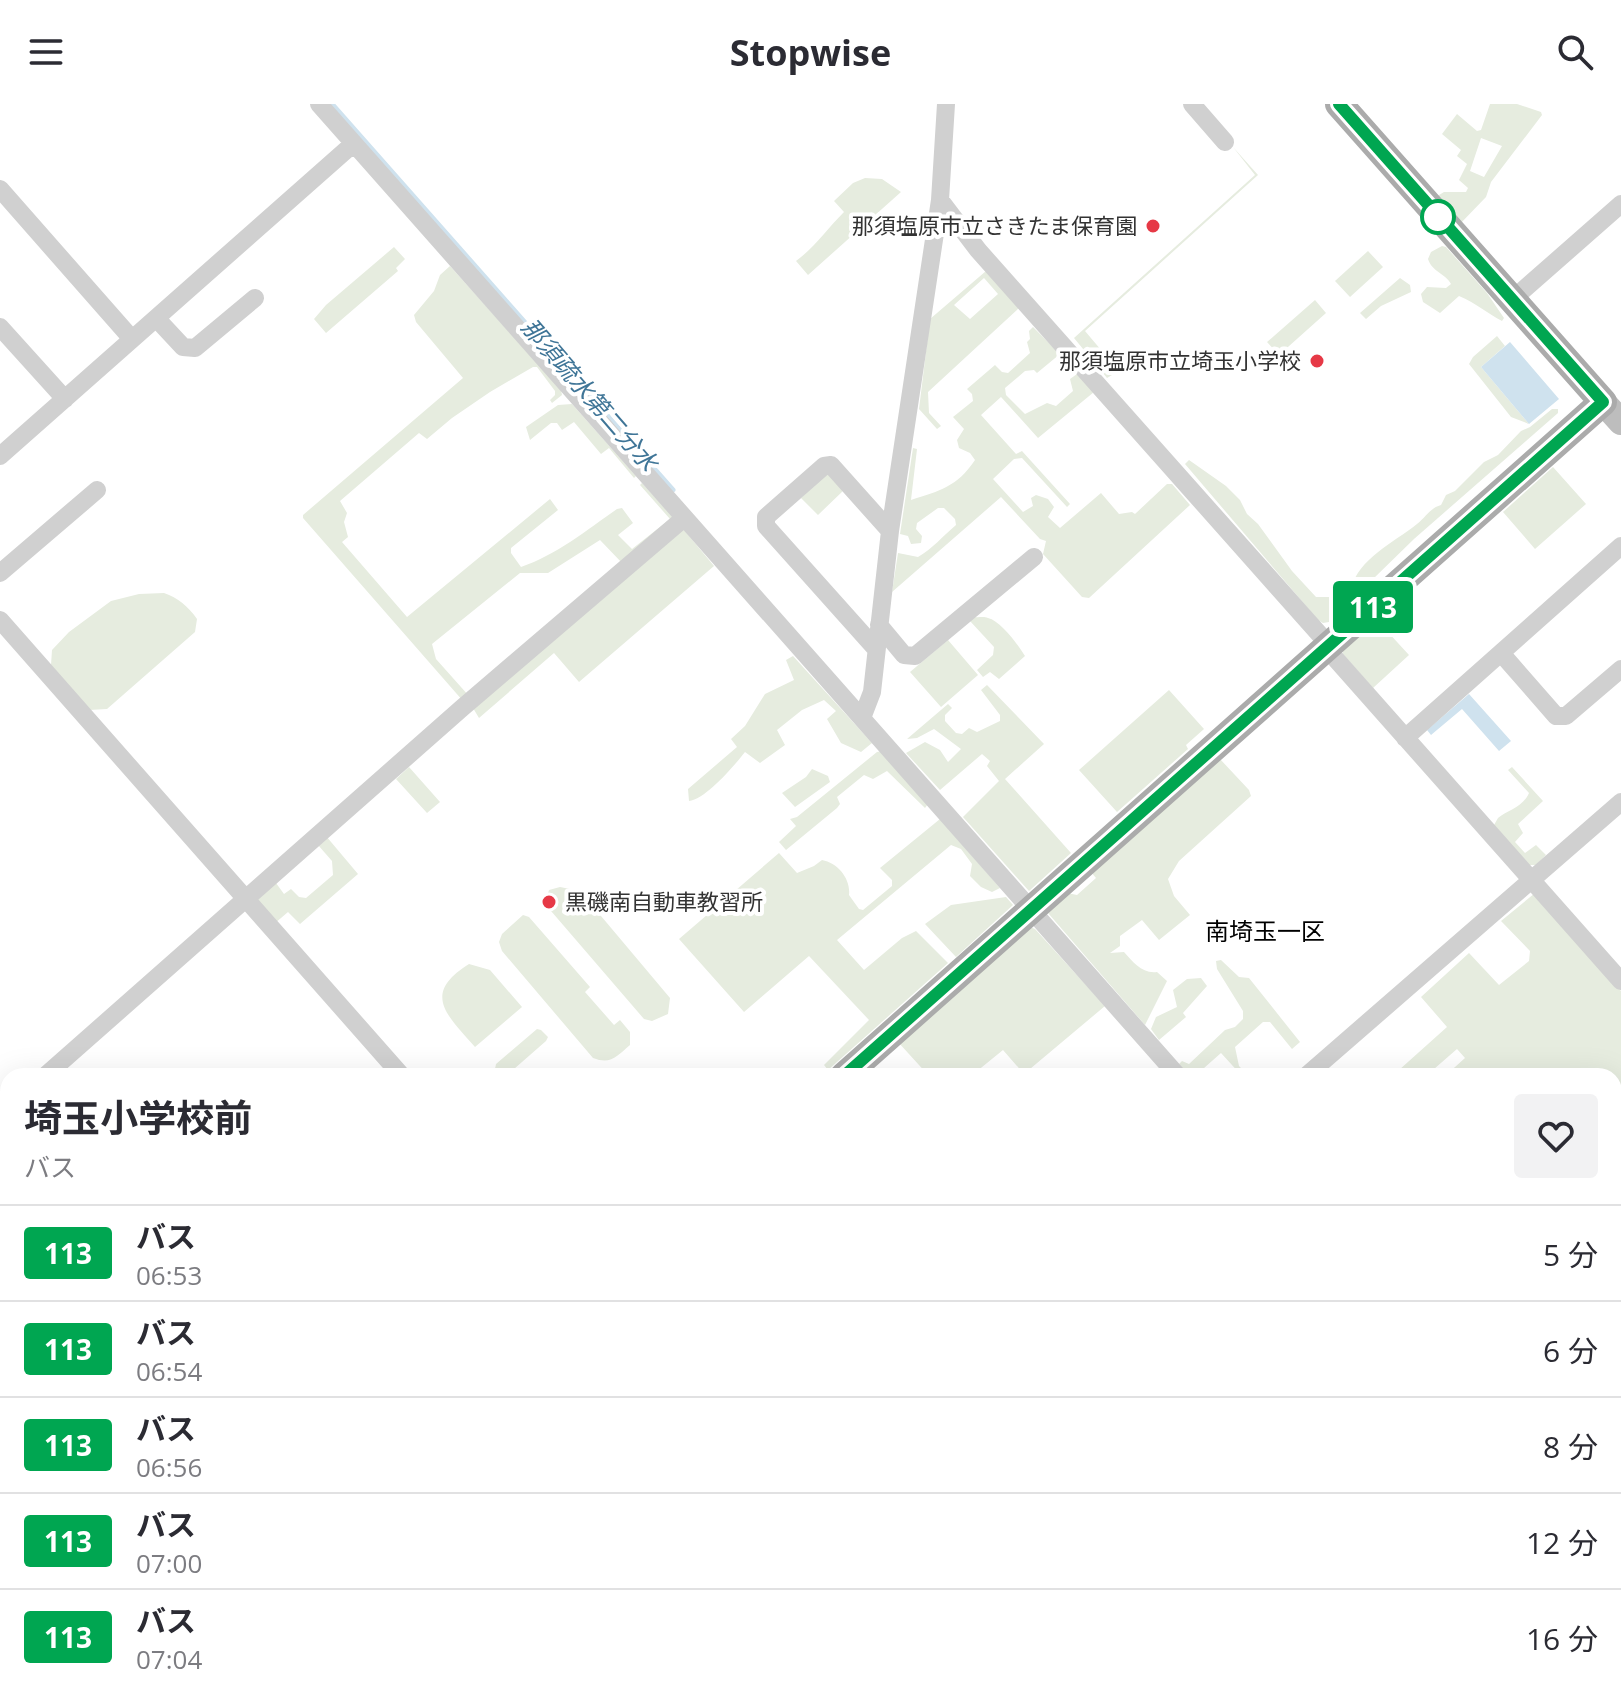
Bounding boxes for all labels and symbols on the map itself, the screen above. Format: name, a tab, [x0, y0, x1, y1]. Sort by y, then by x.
unlabelled marker	[1421, 200, 1455, 234]
place label: 那須塩原市立さきたま保育園	[852, 210, 1137, 240]
marker: 那須塩原市立さきたま保育園	[1144, 217, 1162, 235]
water label: 那須疏水第二分水	[515, 311, 668, 480]
place label: 那須塩原市立埼玉小学校	[1059, 345, 1301, 375]
marker: 那須塩原市立埼玉小学校	[1308, 352, 1326, 370]
line badge: 113	[1327, 581, 1419, 633]
place label: 黒磯南自動車教習所	[565, 886, 763, 916]
marker: 黒磯南自動車教習所	[540, 893, 558, 911]
district label: 南埼玉一区	[1205, 914, 1325, 947]

